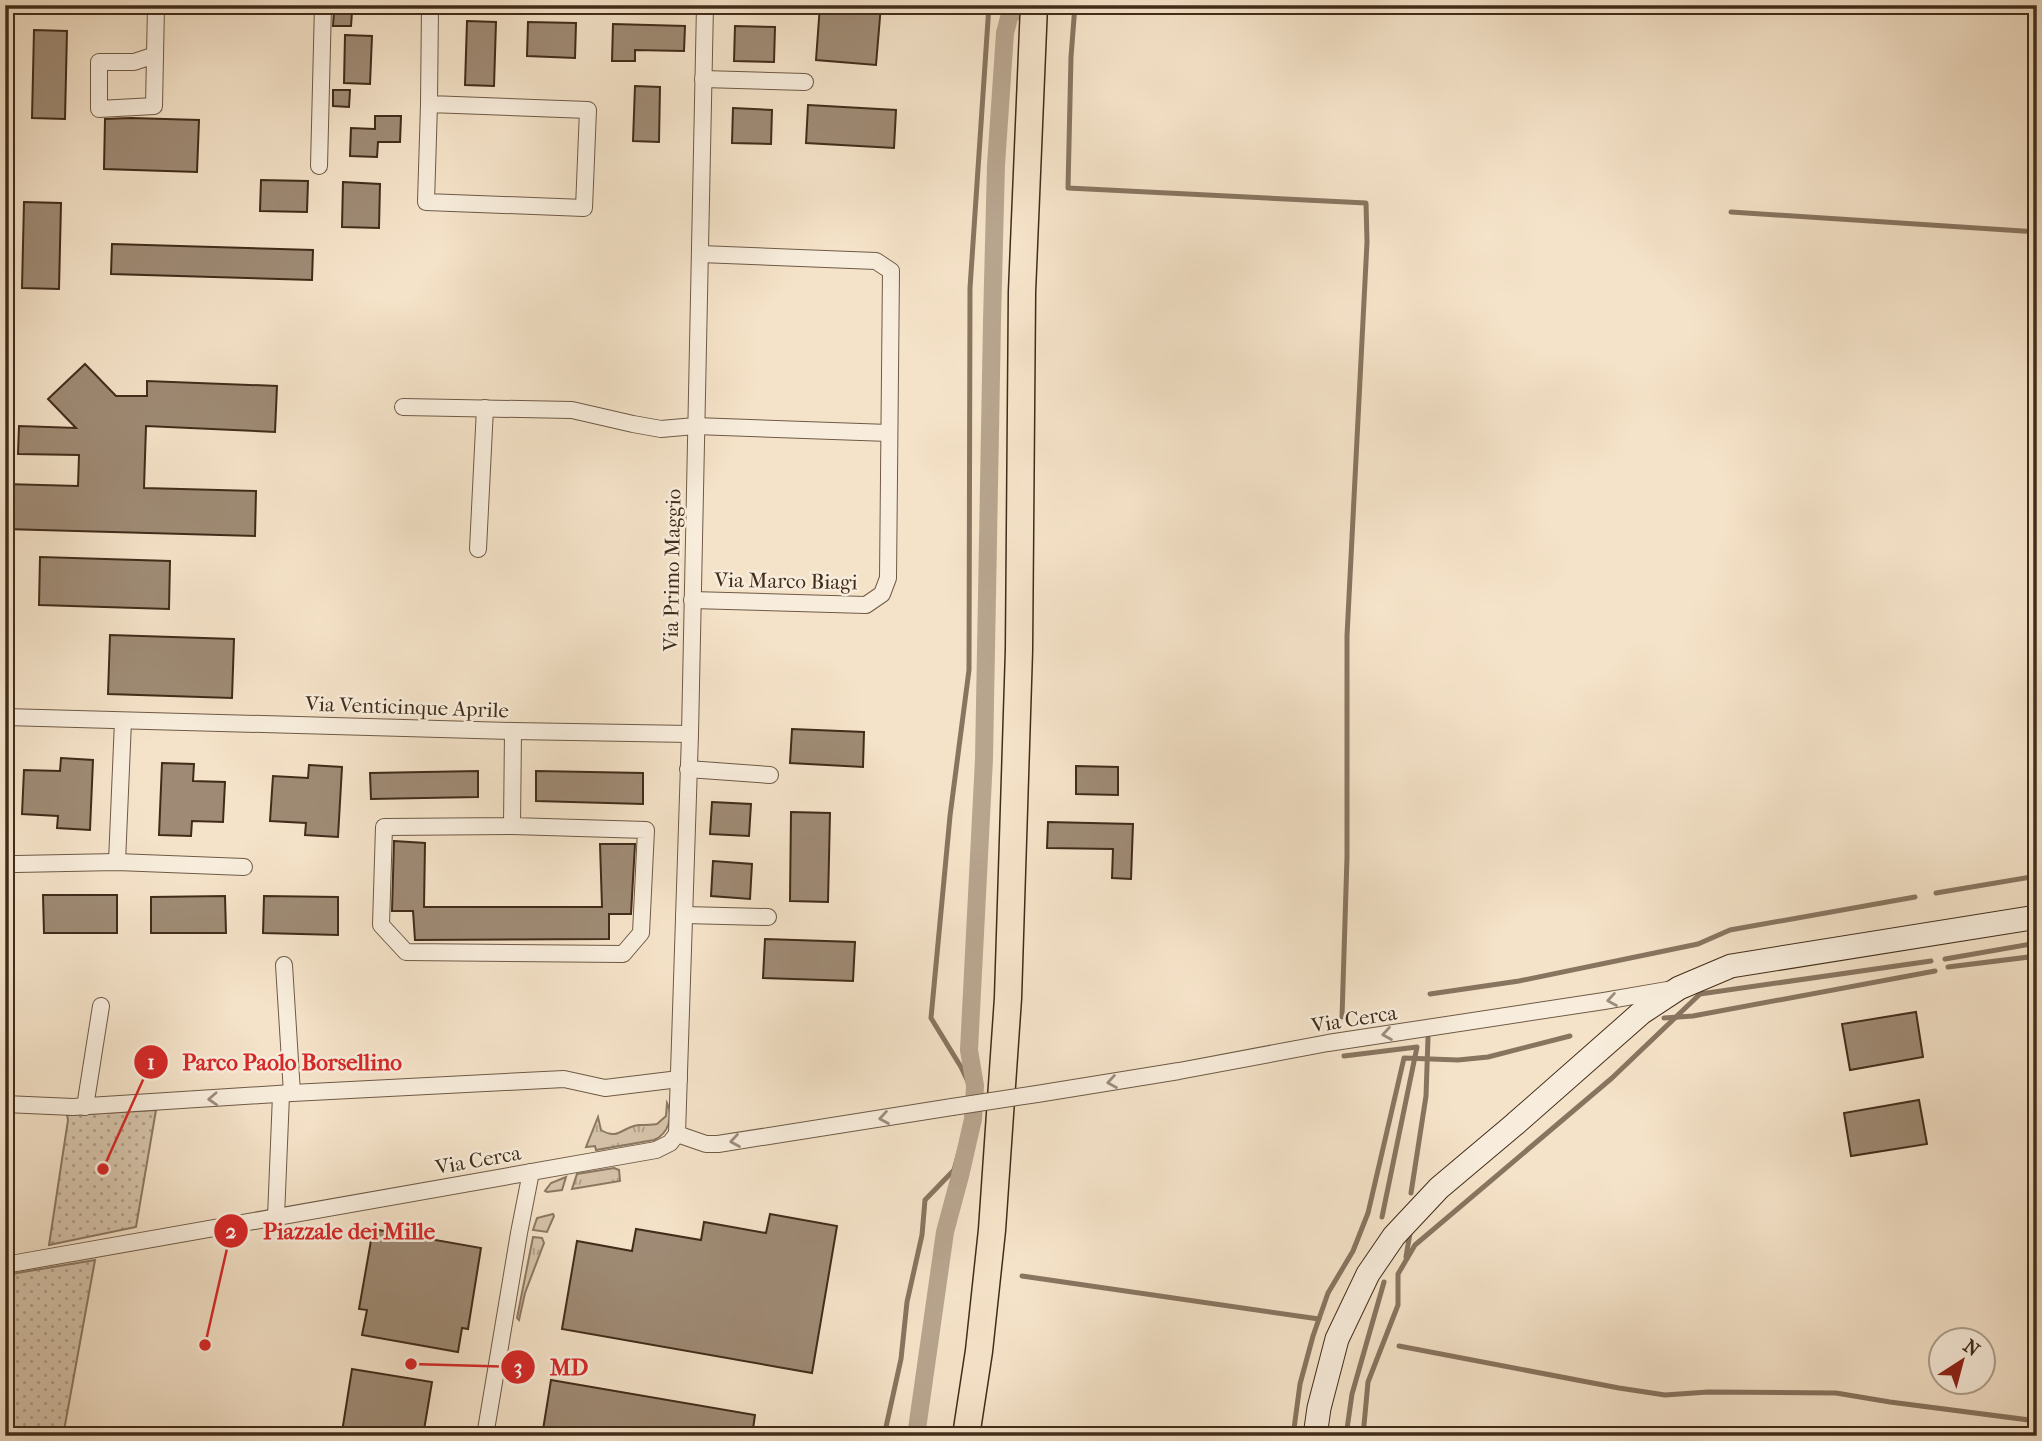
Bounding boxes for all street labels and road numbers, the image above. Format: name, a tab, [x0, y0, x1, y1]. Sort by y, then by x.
street label: Via Primo Maggio	[659, 489, 685, 652]
street label: Via Marco Biagi	[713, 568, 858, 594]
street label: Via Venticinque Aprile	[304, 691, 509, 723]
street label: Via Cerca	[1308, 1000, 1399, 1038]
street label: Via Cerca	[432, 1141, 523, 1179]

